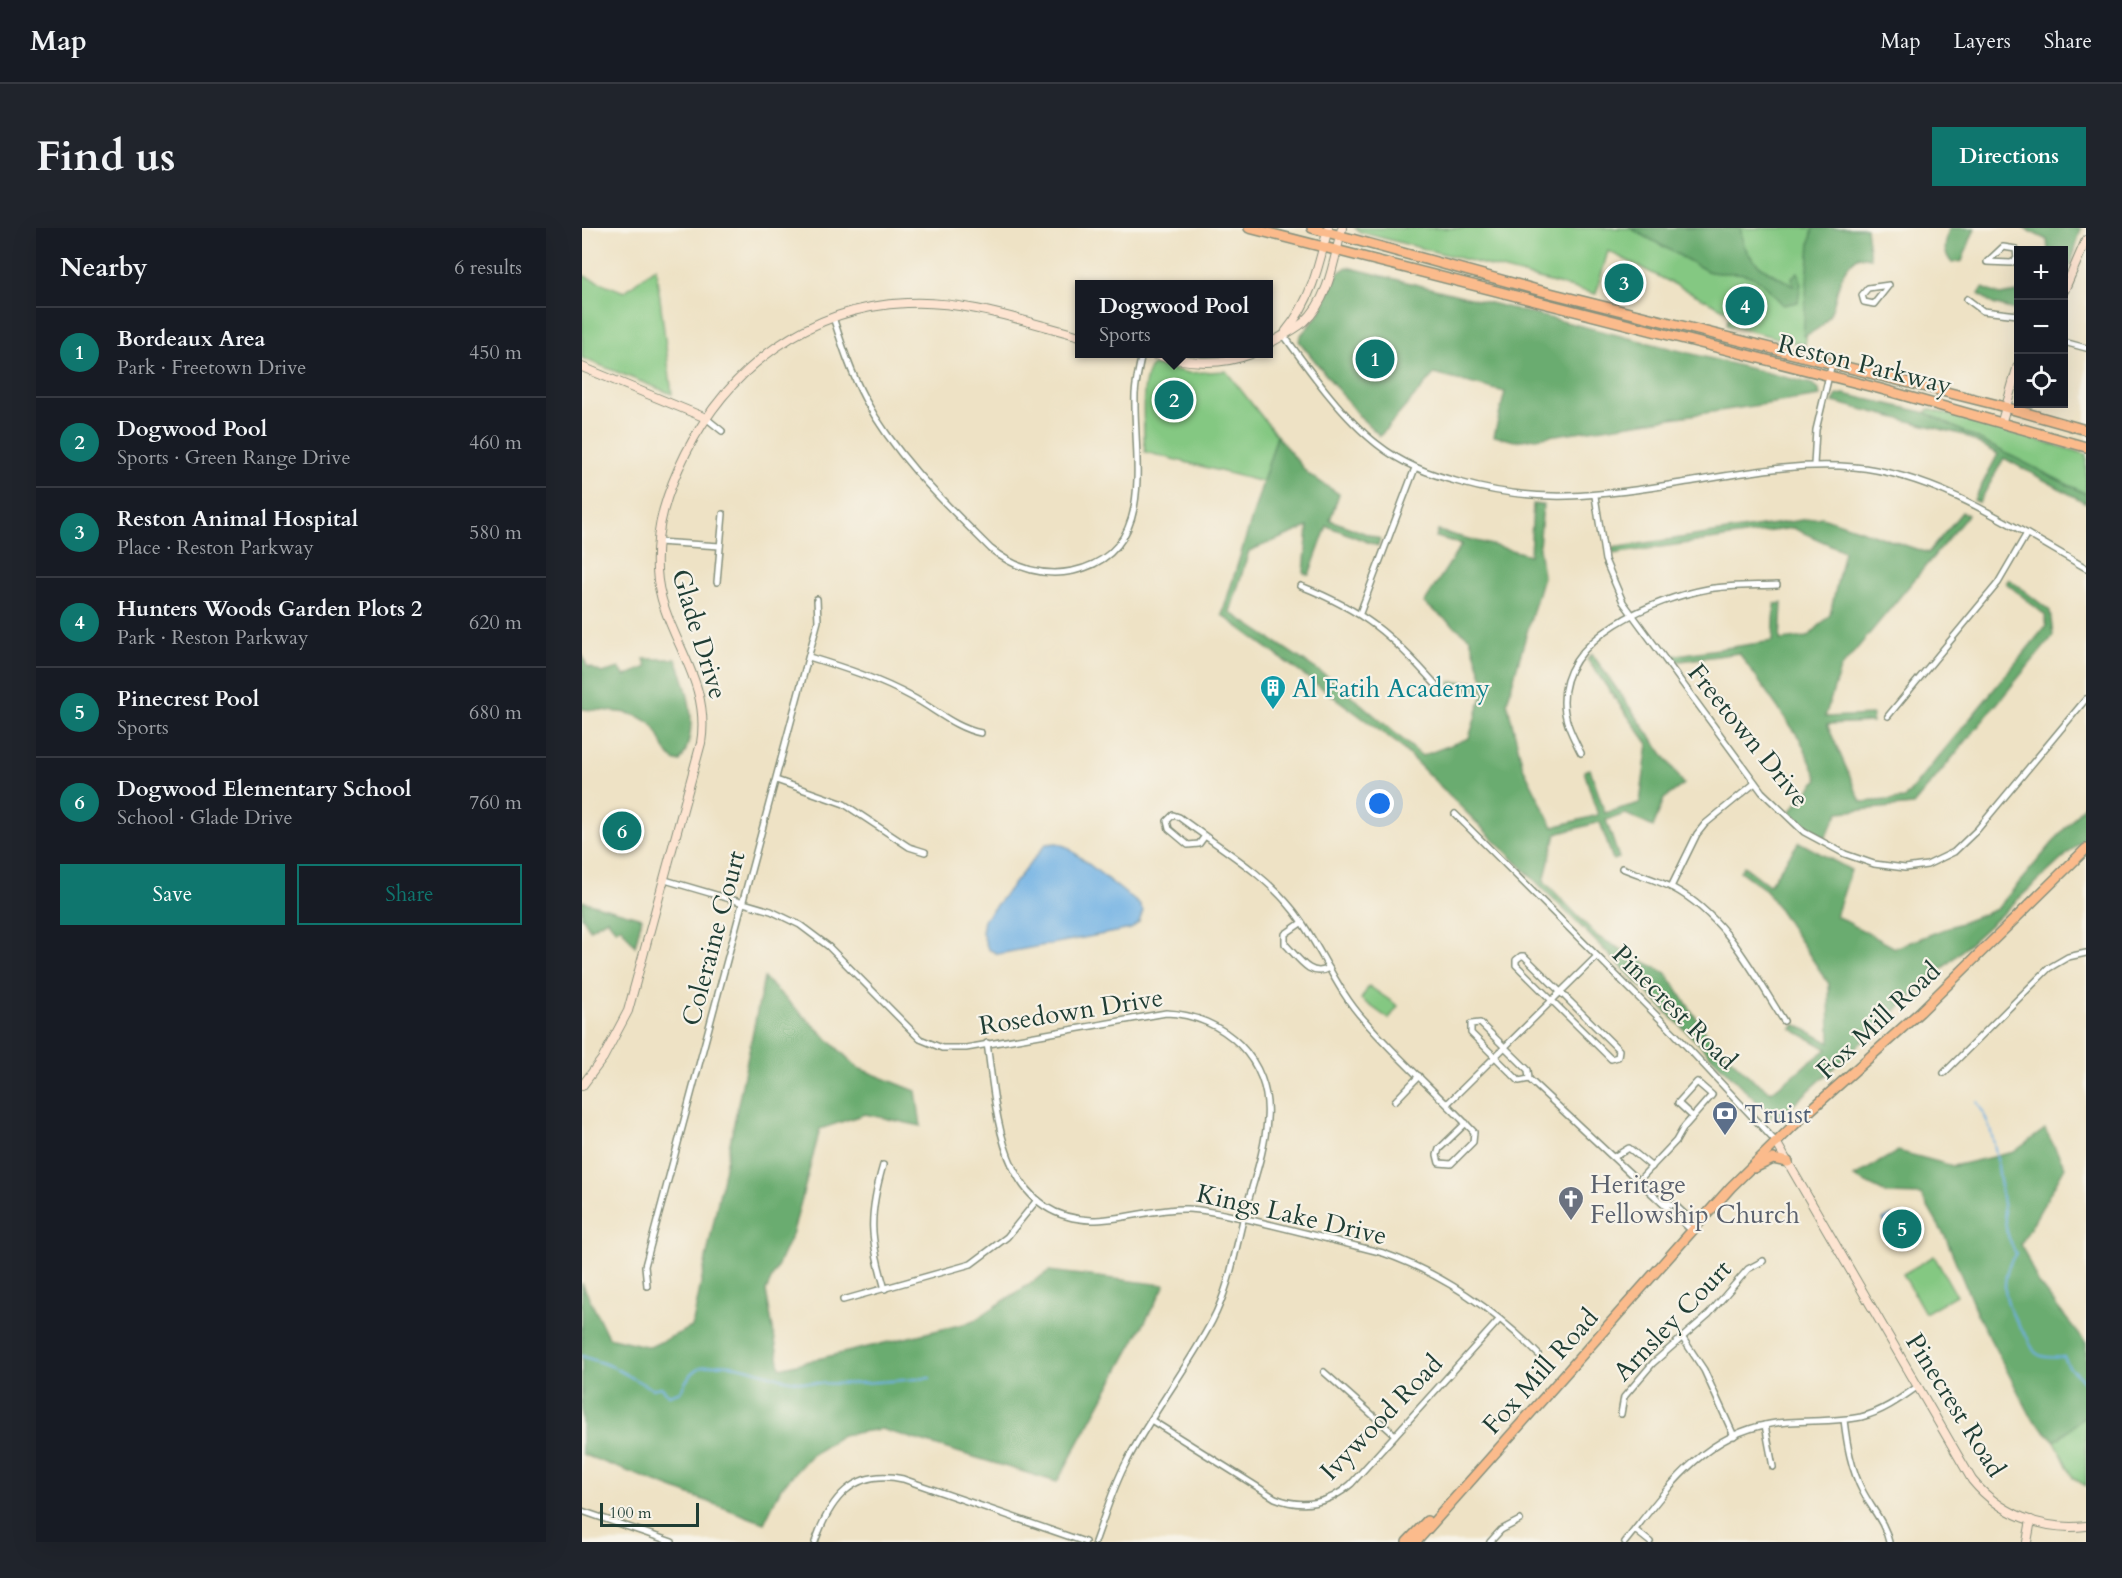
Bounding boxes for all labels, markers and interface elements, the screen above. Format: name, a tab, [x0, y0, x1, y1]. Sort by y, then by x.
text: Map	[30, 22, 87, 60]
text: Map	[1881, 27, 1921, 56]
text: Layers	[1954, 27, 2011, 56]
text: Share	[2044, 27, 2092, 56]
button: Directions	[1932, 127, 2086, 186]
text: Find us	[36, 128, 176, 185]
map controls	[2014, 246, 2068, 408]
button: +	[2014, 246, 2068, 300]
text: Nearby	[60, 250, 148, 285]
text: 6 results	[454, 254, 522, 281]
pin: 3	[1604, 260, 1644, 306]
popup	[1075, 280, 1273, 358]
pin: 4	[1726, 284, 1764, 328]
text: Dogwood Pool	[1099, 291, 1249, 321]
button: −	[2014, 300, 2068, 354]
text: Sports	[1099, 321, 1151, 348]
text: Bordeaux Area	[117, 324, 265, 354]
street label: Reston Parkway	[1774, 326, 1956, 403]
pin: 1	[1356, 336, 1394, 382]
text: 1	[74, 339, 85, 366]
text: 450 m	[469, 339, 522, 366]
text: Park · Freetown Drive	[117, 354, 306, 381]
button: locate	[2014, 354, 2068, 408]
pin: 2	[1154, 378, 1194, 423]
text: Dogwood Pool	[117, 414, 267, 444]
text: 2	[74, 429, 85, 456]
text: 460 m	[469, 429, 522, 456]
text: Sports · Green Range Drive	[117, 444, 351, 471]
text: Reston Animal Hospital	[117, 504, 358, 534]
text: 3	[74, 519, 85, 546]
text: 580 m	[469, 519, 522, 546]
text: Place · Reston Parkway	[117, 534, 314, 561]
street label: Glade Drive	[663, 565, 736, 703]
text: Hunters Woods Garden Plots 2	[117, 594, 422, 624]
text: 4	[74, 609, 85, 636]
text: 620 m	[469, 609, 522, 636]
text: Park · Reston Parkway	[117, 624, 309, 651]
street label: Freetown Drive	[1680, 656, 1817, 815]
place label: Al Fatih Academy	[1292, 671, 1490, 706]
building icon: Al Fatih Academy	[1258, 673, 1288, 711]
text: Pinecrest Pool	[117, 684, 259, 714]
text: 5	[74, 699, 85, 726]
text: 680 m	[469, 699, 522, 726]
text: Sports	[117, 714, 169, 741]
text: Dogwood Elementary School	[117, 774, 411, 804]
text: 6	[74, 789, 85, 816]
text: 760 m	[469, 789, 522, 816]
your location	[1365, 789, 1394, 818]
text: School · Glade Drive	[117, 804, 293, 831]
pin: 6	[602, 808, 642, 854]
street label: Coleraine Court	[673, 847, 754, 1030]
button: Save	[60, 864, 285, 925]
button: Share	[297, 864, 522, 925]
street label: Pinecrest Road	[1604, 937, 1745, 1078]
street label: Fox Mill Road	[1809, 954, 1948, 1087]
street label: Rosedown Drive	[977, 980, 1166, 1043]
place label: Truist	[1744, 1097, 1811, 1132]
bank icon: Truist	[1710, 1099, 1740, 1137]
place label: Heritage Fellowship Church	[1590, 1167, 1800, 1232]
street label: Kings Lake Drive	[1193, 1176, 1390, 1253]
church icon: Heritage Fellowship Church	[1556, 1184, 1586, 1222]
pin: 5	[1882, 1206, 1922, 1252]
street label: Arnsley Court	[1605, 1252, 1739, 1389]
street label: Fox Mill Road	[1475, 1301, 1606, 1442]
street label: Pinecrest Road	[1897, 1327, 2014, 1484]
street label: Ivywood Road	[1312, 1347, 1451, 1488]
scale bar	[600, 1500, 699, 1528]
text: 100 m	[609, 1502, 651, 1524]

